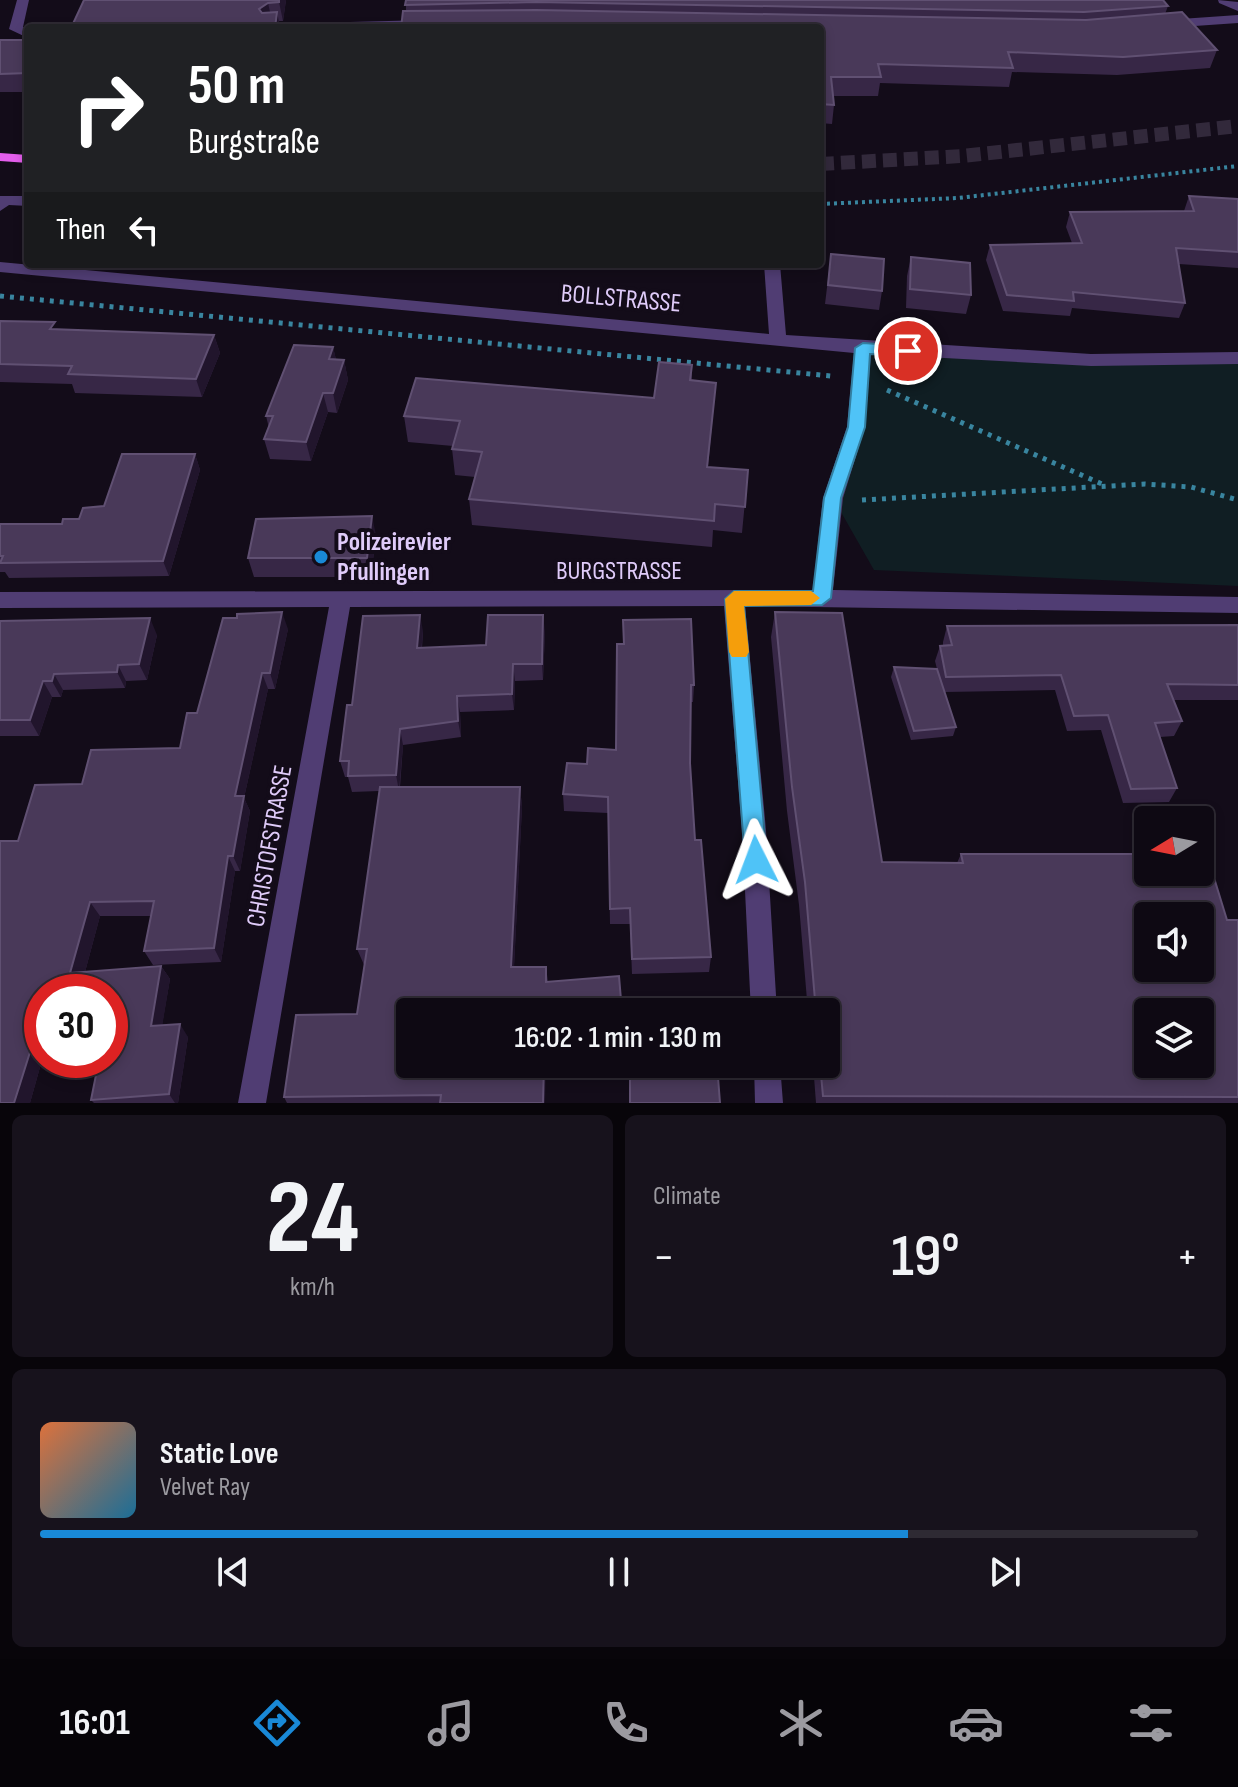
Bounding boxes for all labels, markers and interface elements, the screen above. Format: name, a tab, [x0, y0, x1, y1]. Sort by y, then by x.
text: 50 m	[188, 53, 285, 120]
icon: right	[56, 56, 160, 160]
text: Burgstraße	[188, 121, 320, 164]
icon: left	[122, 208, 166, 252]
text: Then	[56, 212, 106, 248]
street label: BOLLSTRASSE	[560, 278, 682, 320]
pin	[874, 317, 942, 385]
icon: arrive	[886, 329, 930, 373]
place label: Polizeirevier Pfullingen	[337, 527, 451, 588]
marker: Polizeirevier Pfullingen	[312, 548, 330, 566]
street label: BURGSTRASSE	[556, 556, 682, 587]
street label: CHRISTOFSTRASSE	[241, 763, 299, 929]
north arrow	[1134, 806, 1214, 886]
map controls	[1134, 806, 1214, 1078]
position arrow	[714, 818, 798, 902]
button: sound	[1134, 902, 1214, 982]
speed limit sign: 30	[24, 974, 128, 1078]
button: layers	[1134, 998, 1214, 1078]
text: 16:02 · 1 min · 130 m	[514, 1020, 722, 1056]
text: 24	[266, 1157, 359, 1282]
text: Climate	[653, 1181, 721, 1212]
text: 19°	[891, 1221, 960, 1293]
text: −	[653, 1231, 675, 1284]
text: +	[1176, 1231, 1198, 1284]
text: km/h	[290, 1272, 335, 1303]
text: Static Love	[160, 1436, 279, 1472]
text: Velvet Ray	[160, 1472, 250, 1503]
icon: previous	[211, 1550, 255, 1594]
icon: pause	[597, 1550, 641, 1594]
icon: next	[983, 1550, 1027, 1594]
icon: directions	[249, 1695, 305, 1751]
icon: music	[423, 1695, 479, 1751]
icon: phone	[598, 1695, 654, 1751]
icon: climate	[773, 1695, 829, 1751]
icon: car	[948, 1695, 1004, 1751]
icon: filters	[1123, 1695, 1179, 1751]
text: 16:01	[59, 1702, 130, 1745]

